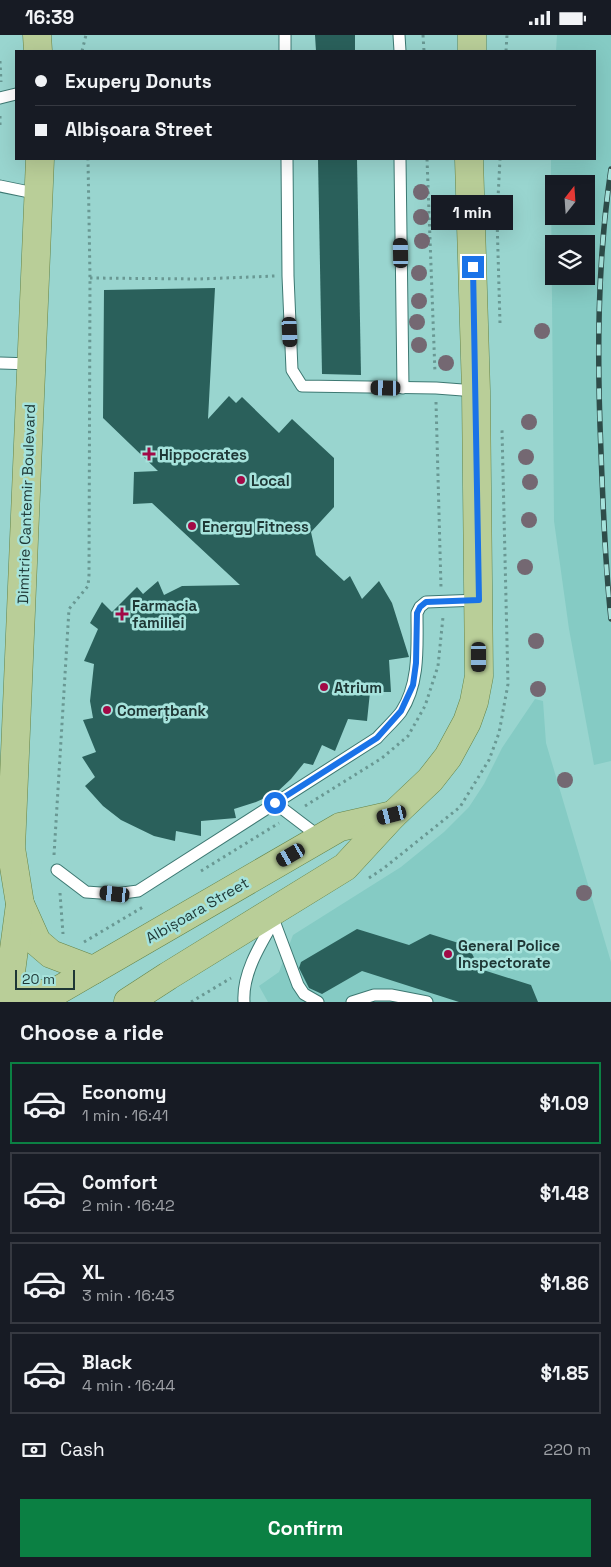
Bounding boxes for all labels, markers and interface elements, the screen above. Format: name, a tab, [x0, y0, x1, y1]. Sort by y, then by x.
text: 16:39	[25, 5, 74, 30]
text: Exupery Donuts	[65, 69, 212, 94]
text: Albișoara Street	[65, 117, 213, 142]
north arrow	[545, 175, 595, 225]
map controls	[545, 175, 595, 285]
callout: 1 min	[432, 195, 514, 229]
text: 1 min	[452, 202, 492, 223]
button: layers	[545, 235, 595, 285]
car	[393, 238, 408, 268]
route end	[462, 256, 484, 278]
car	[281, 317, 298, 347]
car	[370, 380, 401, 396]
street label: Dimitrie Cantemir Boulevard	[13, 404, 39, 604]
place label: Hippocrates	[159, 445, 247, 464]
marker: Hippocrates	[143, 448, 155, 460]
place label: Local	[251, 471, 290, 490]
marker: Local	[235, 474, 247, 486]
place label: Energy Fitness	[202, 517, 309, 536]
marker: Energy Fitness	[186, 520, 198, 532]
place label: Farmacia familiei	[132, 596, 198, 632]
marker: Farmacia familiei	[116, 608, 128, 620]
car	[471, 642, 486, 672]
place label: Atrium	[334, 678, 382, 697]
marker: Atrium	[318, 681, 330, 693]
place label: Comerțbank	[117, 701, 207, 721]
marker: Comerțbank	[101, 704, 113, 716]
route start	[264, 792, 286, 814]
car	[375, 804, 408, 826]
car	[274, 841, 307, 869]
street label: Albișoara Street	[142, 873, 252, 947]
car	[99, 885, 130, 903]
place label: General Police Inspectorate	[458, 936, 561, 972]
marker: General Police Inspectorate	[442, 948, 454, 960]
scale bar	[15, 967, 75, 990]
text: 20 m	[22, 970, 55, 988]
text: Choose a ride	[20, 1018, 164, 1046]
text: Economy	[82, 1080, 166, 1105]
icon: car	[22, 1081, 67, 1126]
text: $1.09	[539, 1091, 589, 1116]
text: 1 min · 16:41	[82, 1105, 168, 1126]
text: Comfort	[82, 1170, 158, 1195]
icon: car	[22, 1171, 67, 1216]
text: $1.48	[540, 1181, 589, 1206]
text: 2 min · 16:42	[82, 1195, 175, 1216]
text: XL	[82, 1260, 105, 1285]
icon: car	[22, 1261, 67, 1306]
text: $1.86	[540, 1271, 589, 1296]
text: 3 min · 16:43	[82, 1285, 175, 1306]
text: Black	[82, 1350, 132, 1375]
icon: car	[22, 1351, 67, 1396]
text: $1.85	[540, 1361, 589, 1386]
text: 4 min · 16:44	[82, 1375, 175, 1396]
icon: cash	[20, 1436, 48, 1464]
text: Cash	[60, 1437, 105, 1462]
text: 220 m	[544, 1439, 591, 1460]
button: Confirm	[20, 1499, 591, 1557]

